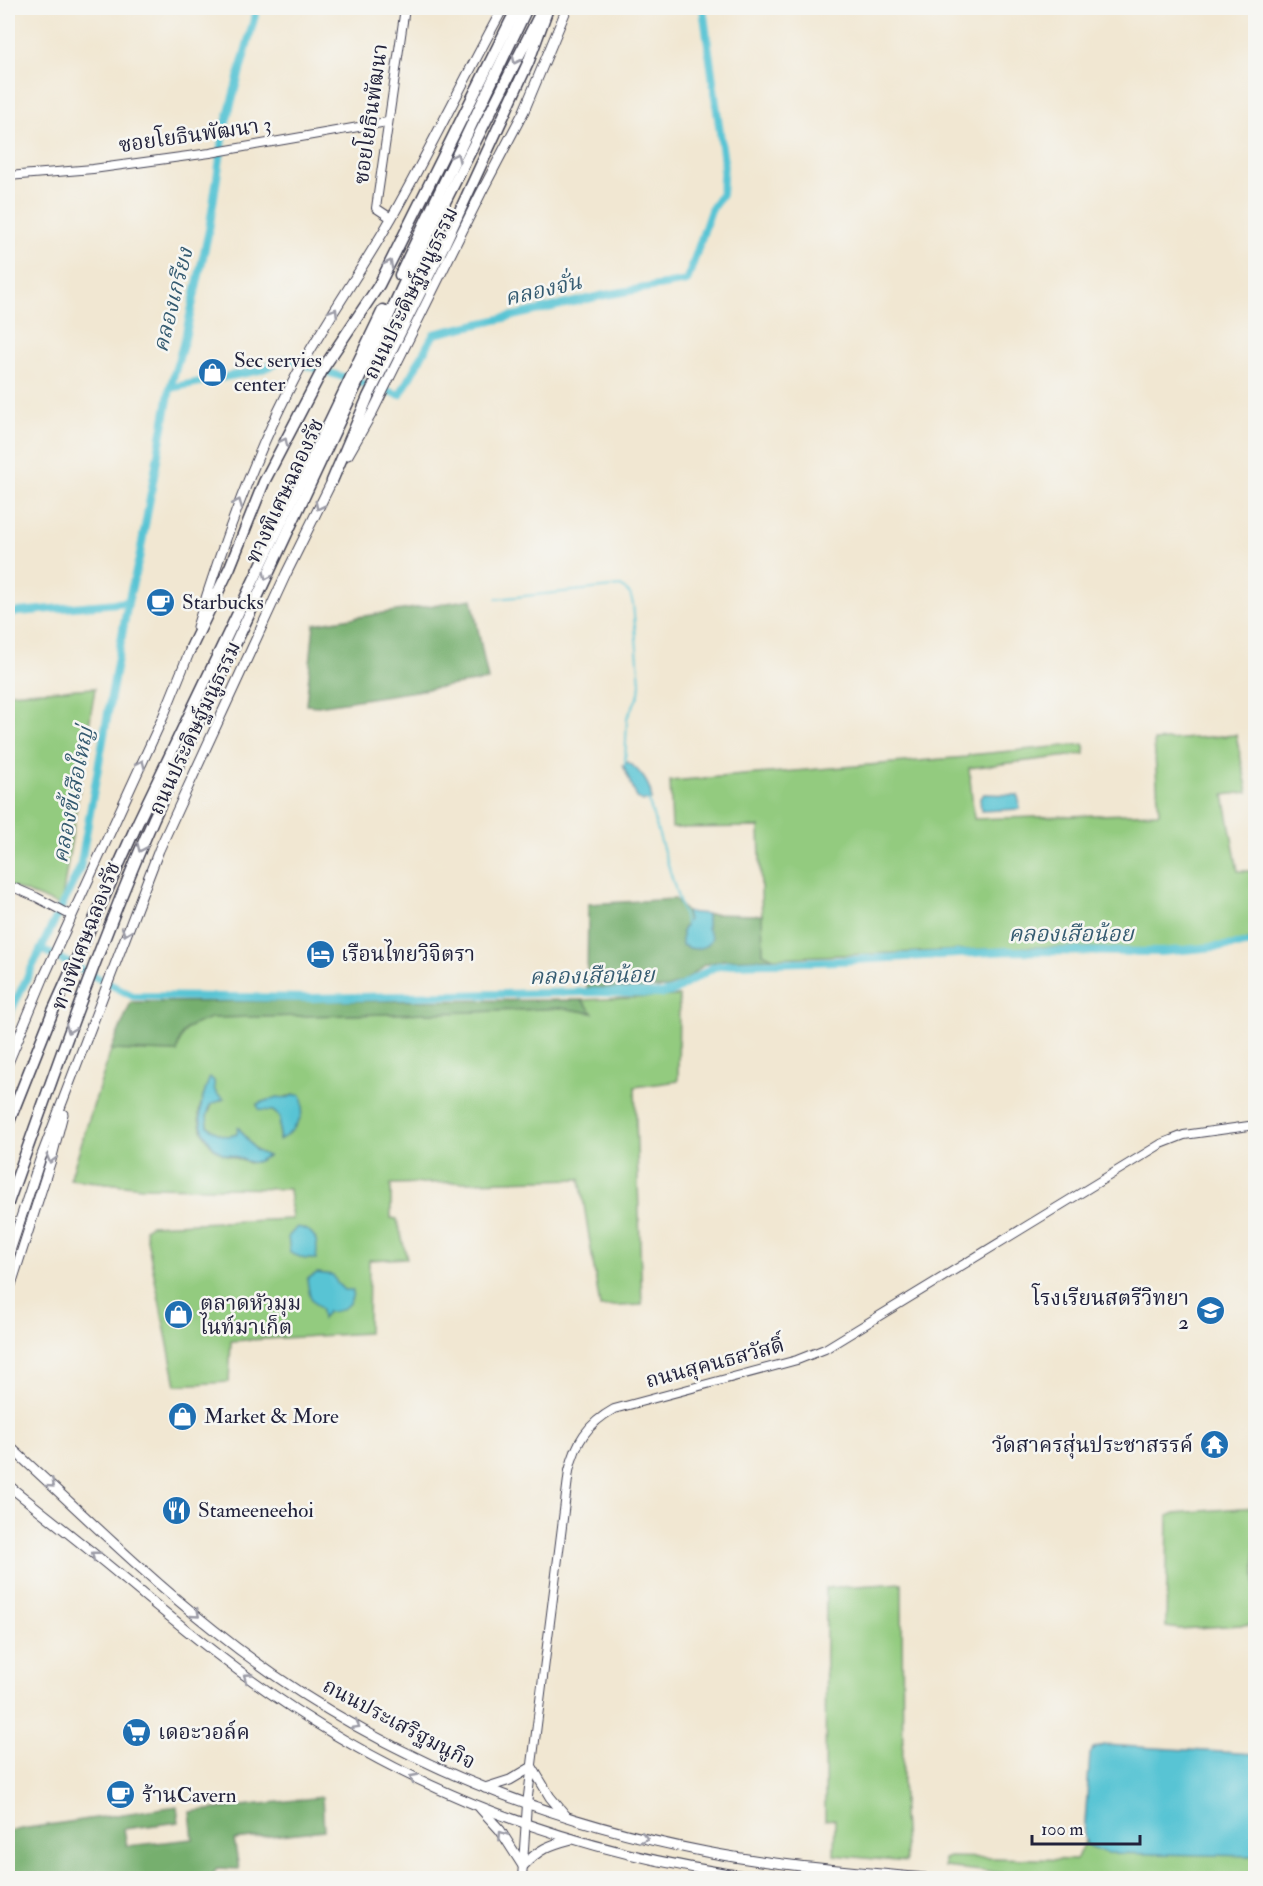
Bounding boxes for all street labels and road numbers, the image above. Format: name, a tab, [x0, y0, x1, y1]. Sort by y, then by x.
street label: ซอยโยธินพัฒนา	[346, 42, 394, 186]
street label: ซอยโยธินพัฒนา 3	[117, 109, 273, 159]
street label: ถนนประดิษฐ์มนูธรรม	[358, 202, 464, 384]
street label: ทางพิเศษฉลองรัช	[240, 414, 330, 568]
street label: ถนนประดิษฐ์มนูธรรม	[143, 637, 247, 819]
street label: ทางพิเศษฉลองรัช	[45, 858, 127, 1014]
street label: ถนนสุคนธสวัสดิ์	[642, 1329, 789, 1394]
street label: ถนนประเสริฐมนูกิจ	[318, 1672, 480, 1776]

